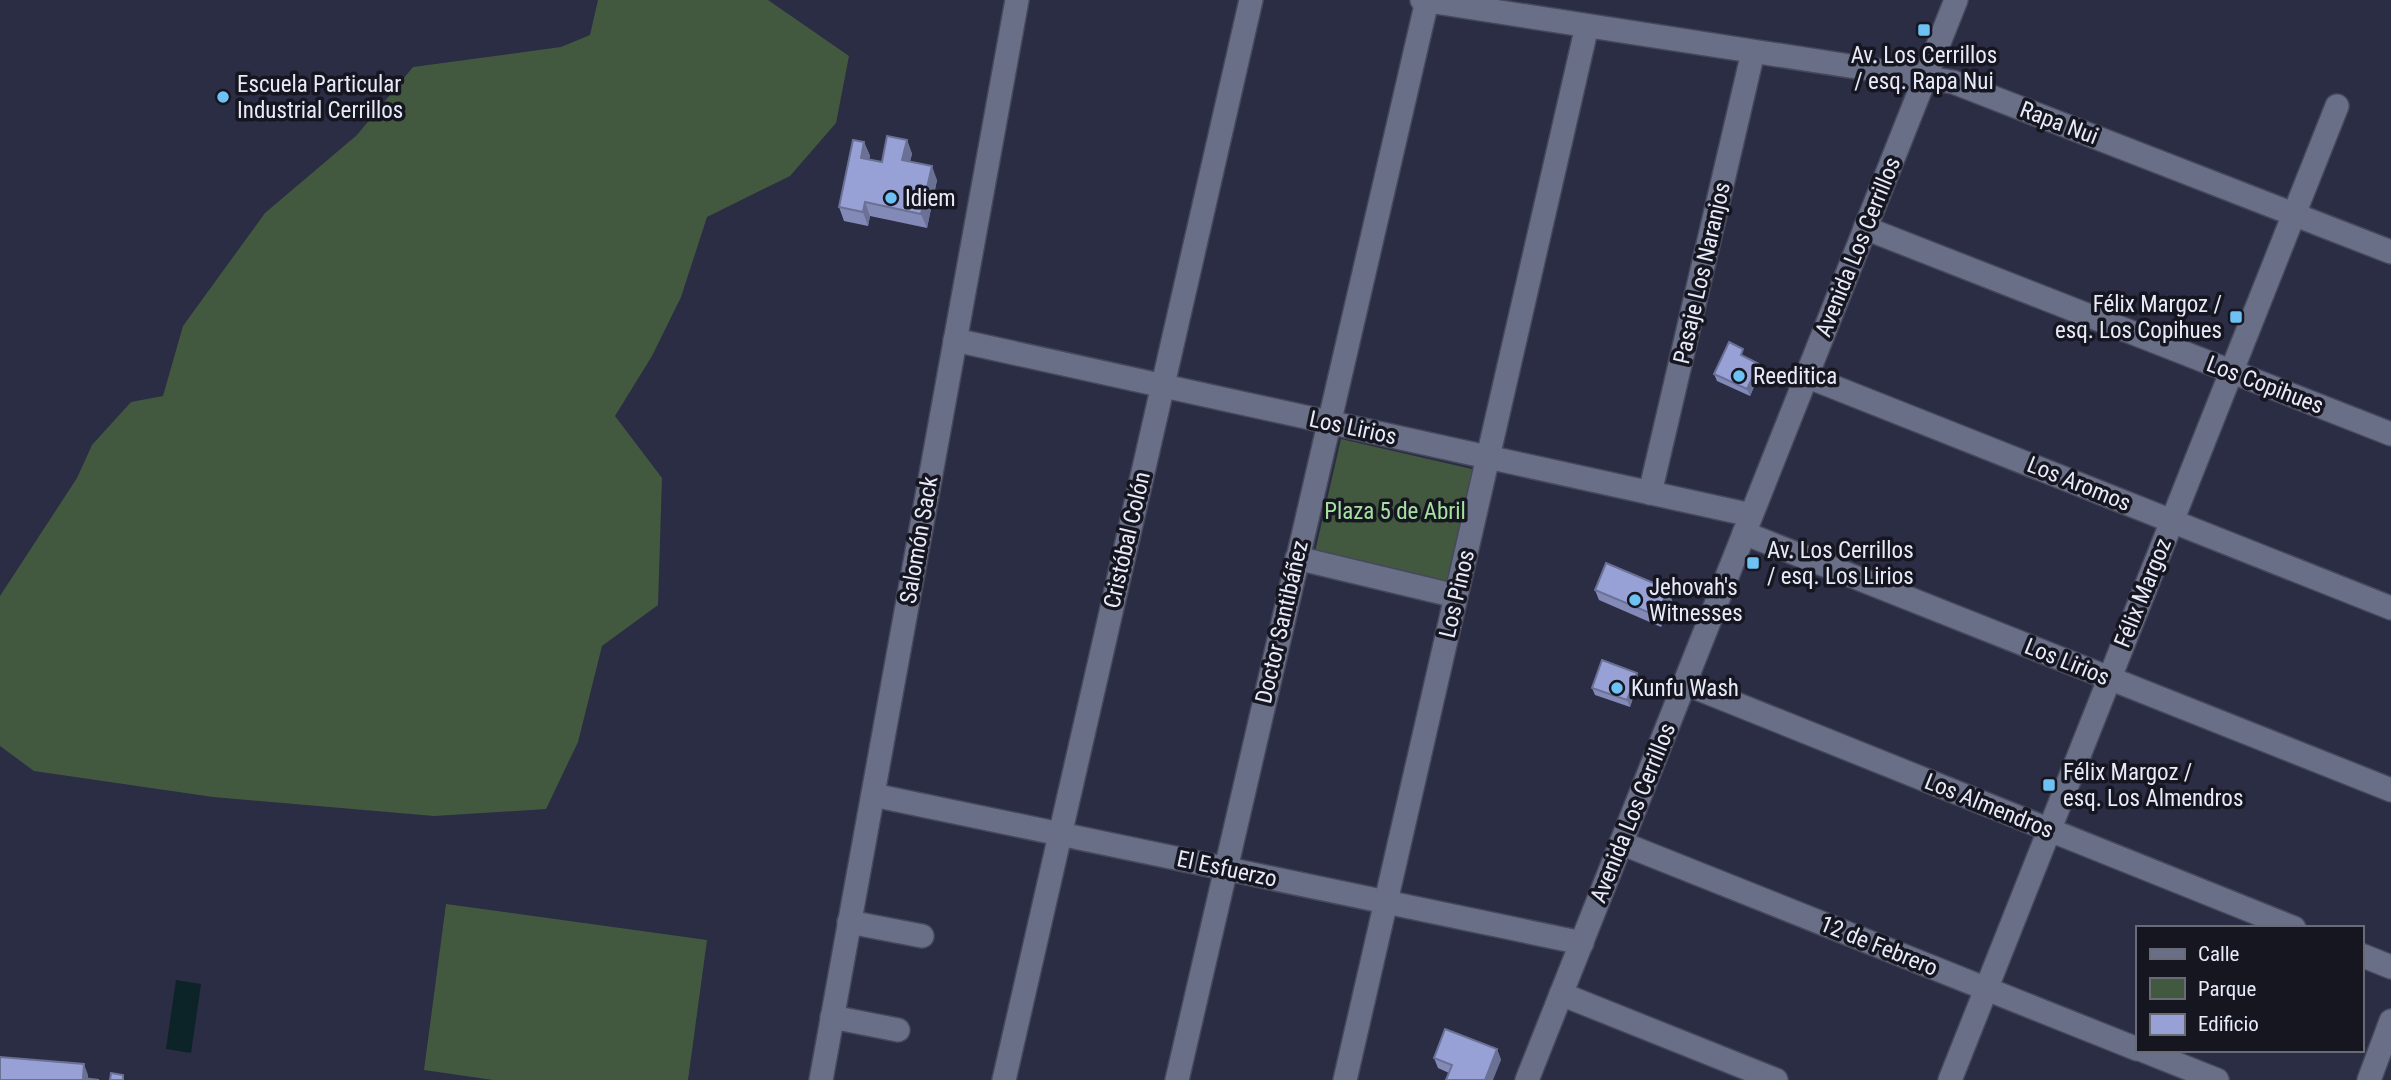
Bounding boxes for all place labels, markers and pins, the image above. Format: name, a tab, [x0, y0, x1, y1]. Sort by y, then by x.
marker: Av. Los Cerrillos / esq. Rapa Nui	[1916, 22, 1932, 38]
place label: Av. Los Cerrillos / esq. Rapa Nui	[1851, 42, 1997, 95]
place label: Escuela Particular Industrial Cerrillos	[237, 71, 403, 124]
marker: Escuela Particular Industrial Cerrillos	[215, 89, 231, 105]
place label: Idiem	[905, 185, 956, 212]
marker: Idiem	[883, 190, 899, 206]
place label: Félix Margoz / esq. Los Copihues	[2055, 291, 2222, 344]
marker: Félix Margoz / esq. Los Copihues	[2228, 309, 2244, 325]
place label: Reeditica	[1753, 363, 1837, 390]
marker: Reeditica	[1731, 368, 1747, 384]
place label: Av. Los Cerrillos / esq. Los Lirios	[1767, 537, 1914, 590]
marker: Av. Los Cerrillos / esq. Los Lirios	[1745, 555, 1761, 571]
place label: Jehovah's Witnesses	[1649, 574, 1743, 627]
marker: Jehovah's Witnesses	[1627, 592, 1643, 608]
place label: Kunfu Wash	[1631, 675, 1739, 702]
marker: Kunfu Wash	[1609, 680, 1625, 696]
place label: Félix Margoz / esq. Los Almendros	[2063, 759, 2243, 812]
marker: Félix Margoz / esq. Los Almendros	[2041, 777, 2057, 793]

